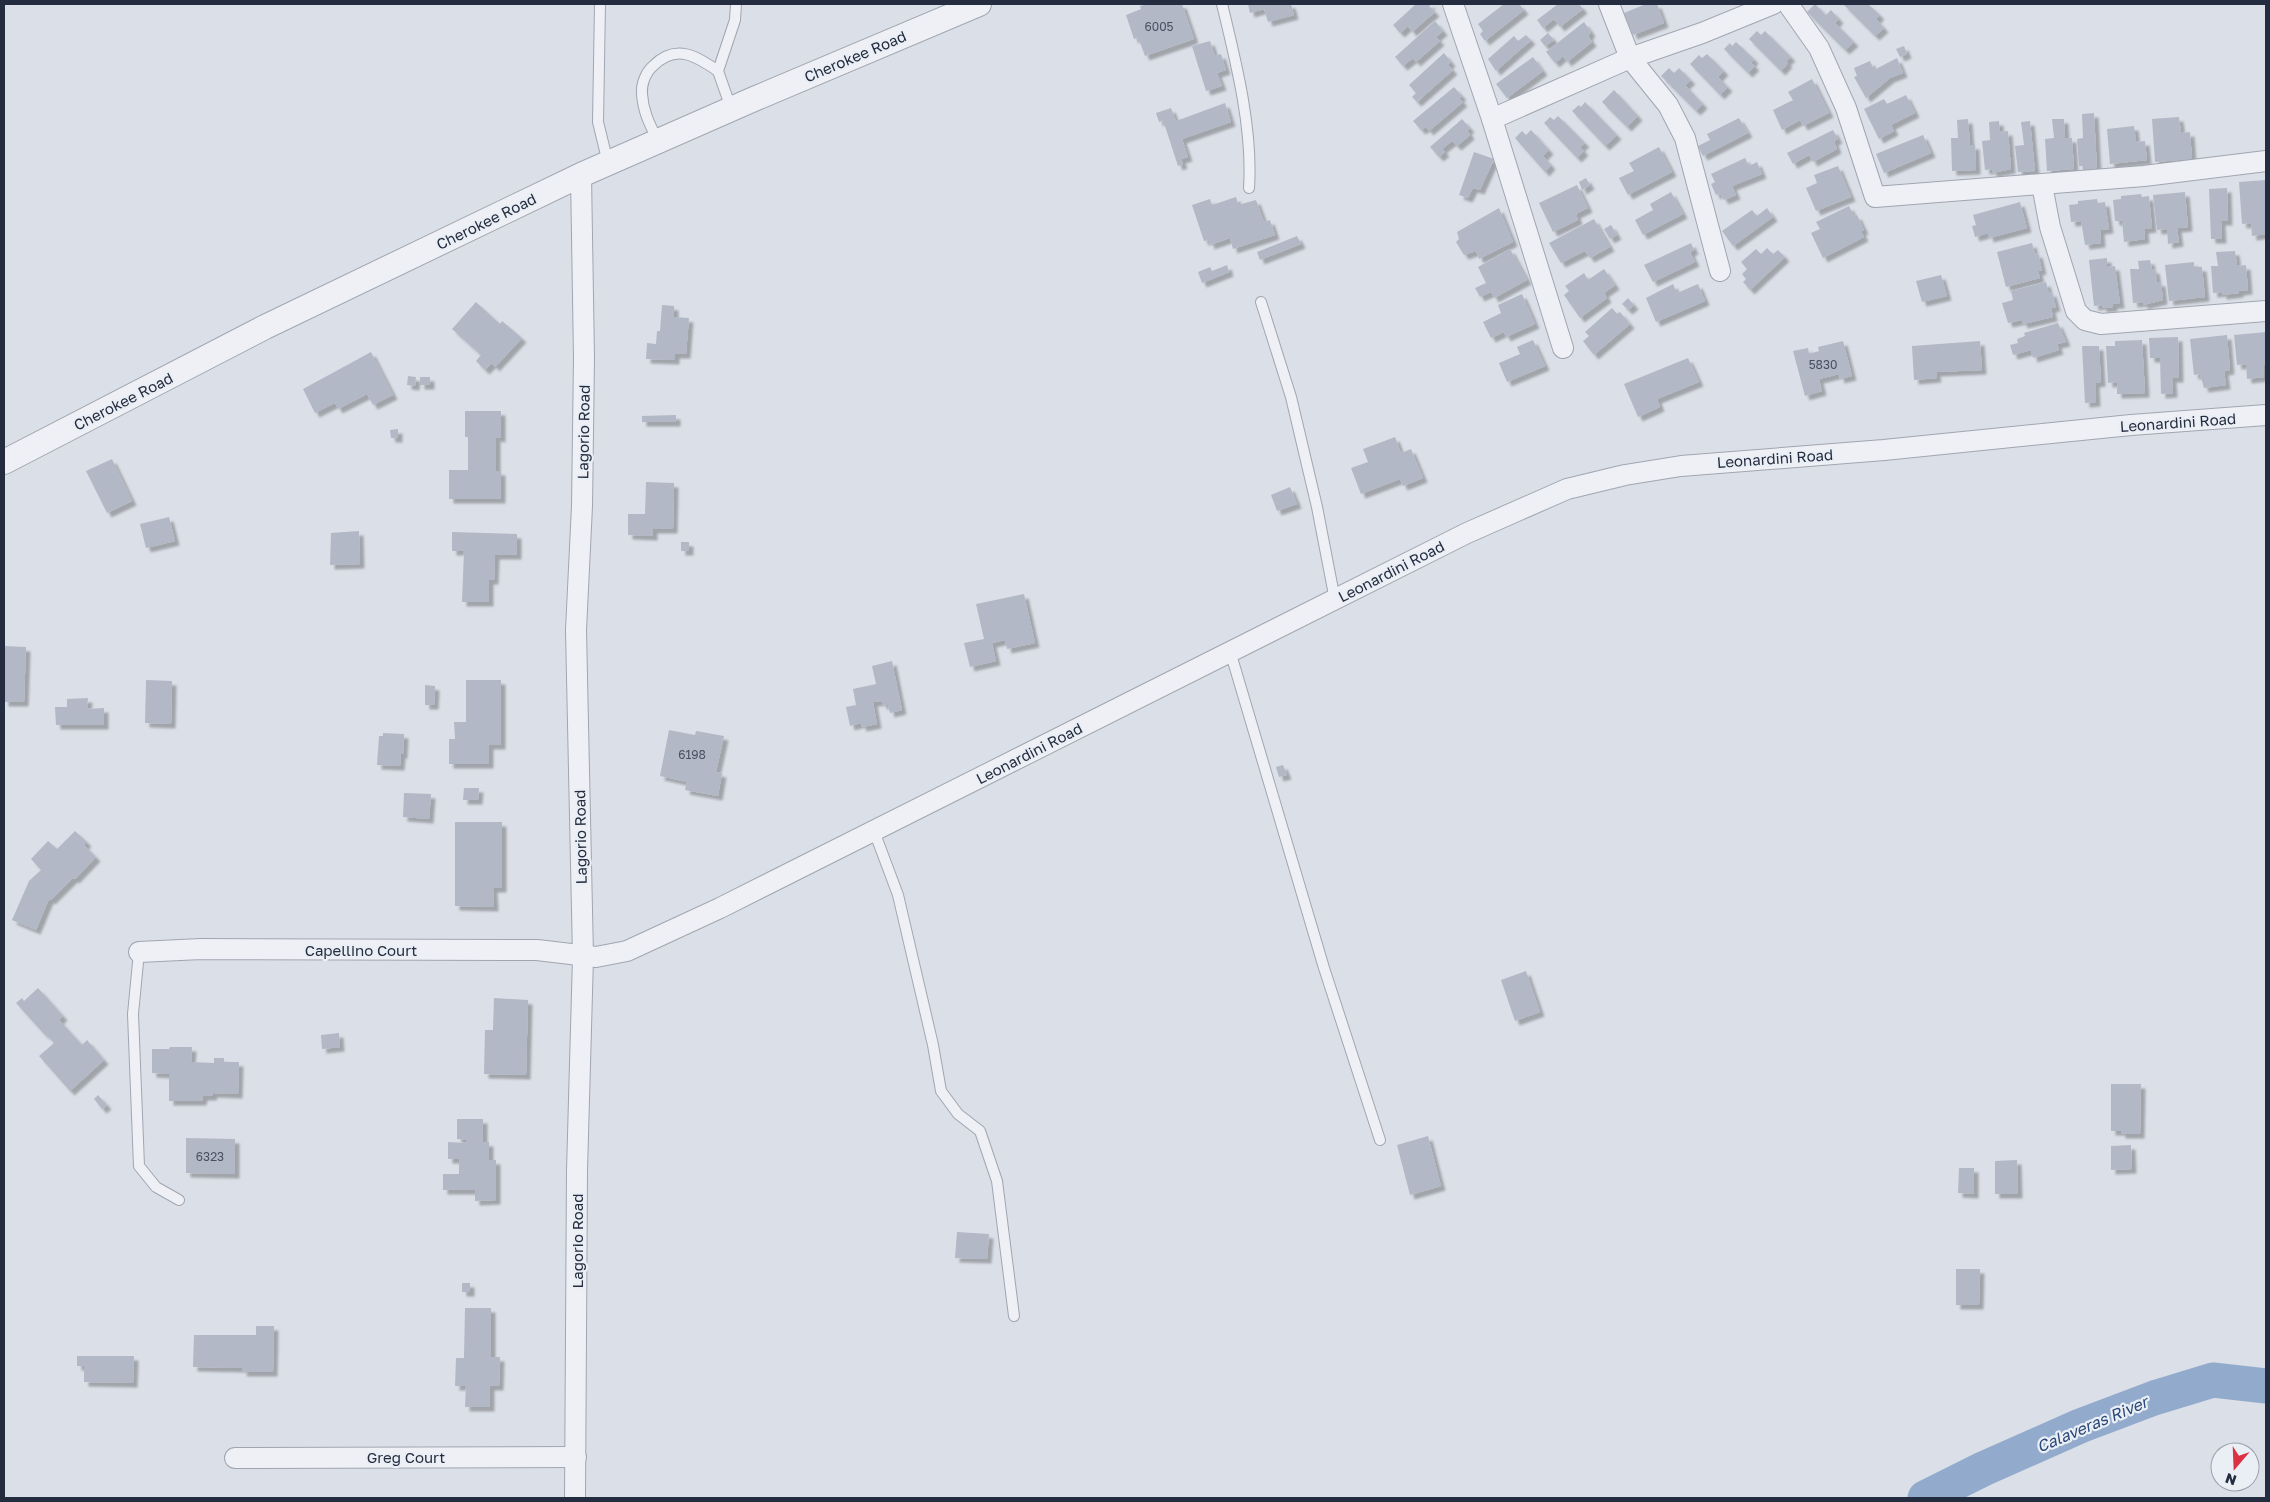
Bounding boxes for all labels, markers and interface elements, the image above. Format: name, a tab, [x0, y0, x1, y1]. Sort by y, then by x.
house number: 6005	[1144, 19, 1174, 34]
street label: Cherokee Road	[801, 26, 909, 86]
street label: Cherokee Road	[433, 189, 539, 253]
house number: 5830	[1809, 357, 1837, 372]
street label: Cherokee Road	[70, 368, 176, 434]
street label: Lagorio Road	[573, 384, 593, 480]
street label: Leonardini Road	[2119, 409, 2237, 435]
street label: Leonardini Road	[1716, 445, 1834, 471]
street label: Leonardini Road	[1335, 537, 1447, 605]
street label: Leonardini Road	[973, 719, 1085, 787]
house number: 6198	[678, 747, 706, 762]
street label: Lagorio Road	[570, 789, 590, 885]
street label: Capellino Court	[305, 941, 417, 959]
house number: 6323	[196, 1149, 224, 1164]
street label: Lagorio Road	[568, 1194, 586, 1288]
water label: Calaveras River	[2034, 1391, 2153, 1456]
north arrow	[2210, 1442, 2260, 1492]
street label: Greg Court	[367, 1448, 445, 1466]
text: N	[2223, 1470, 2238, 1490]

